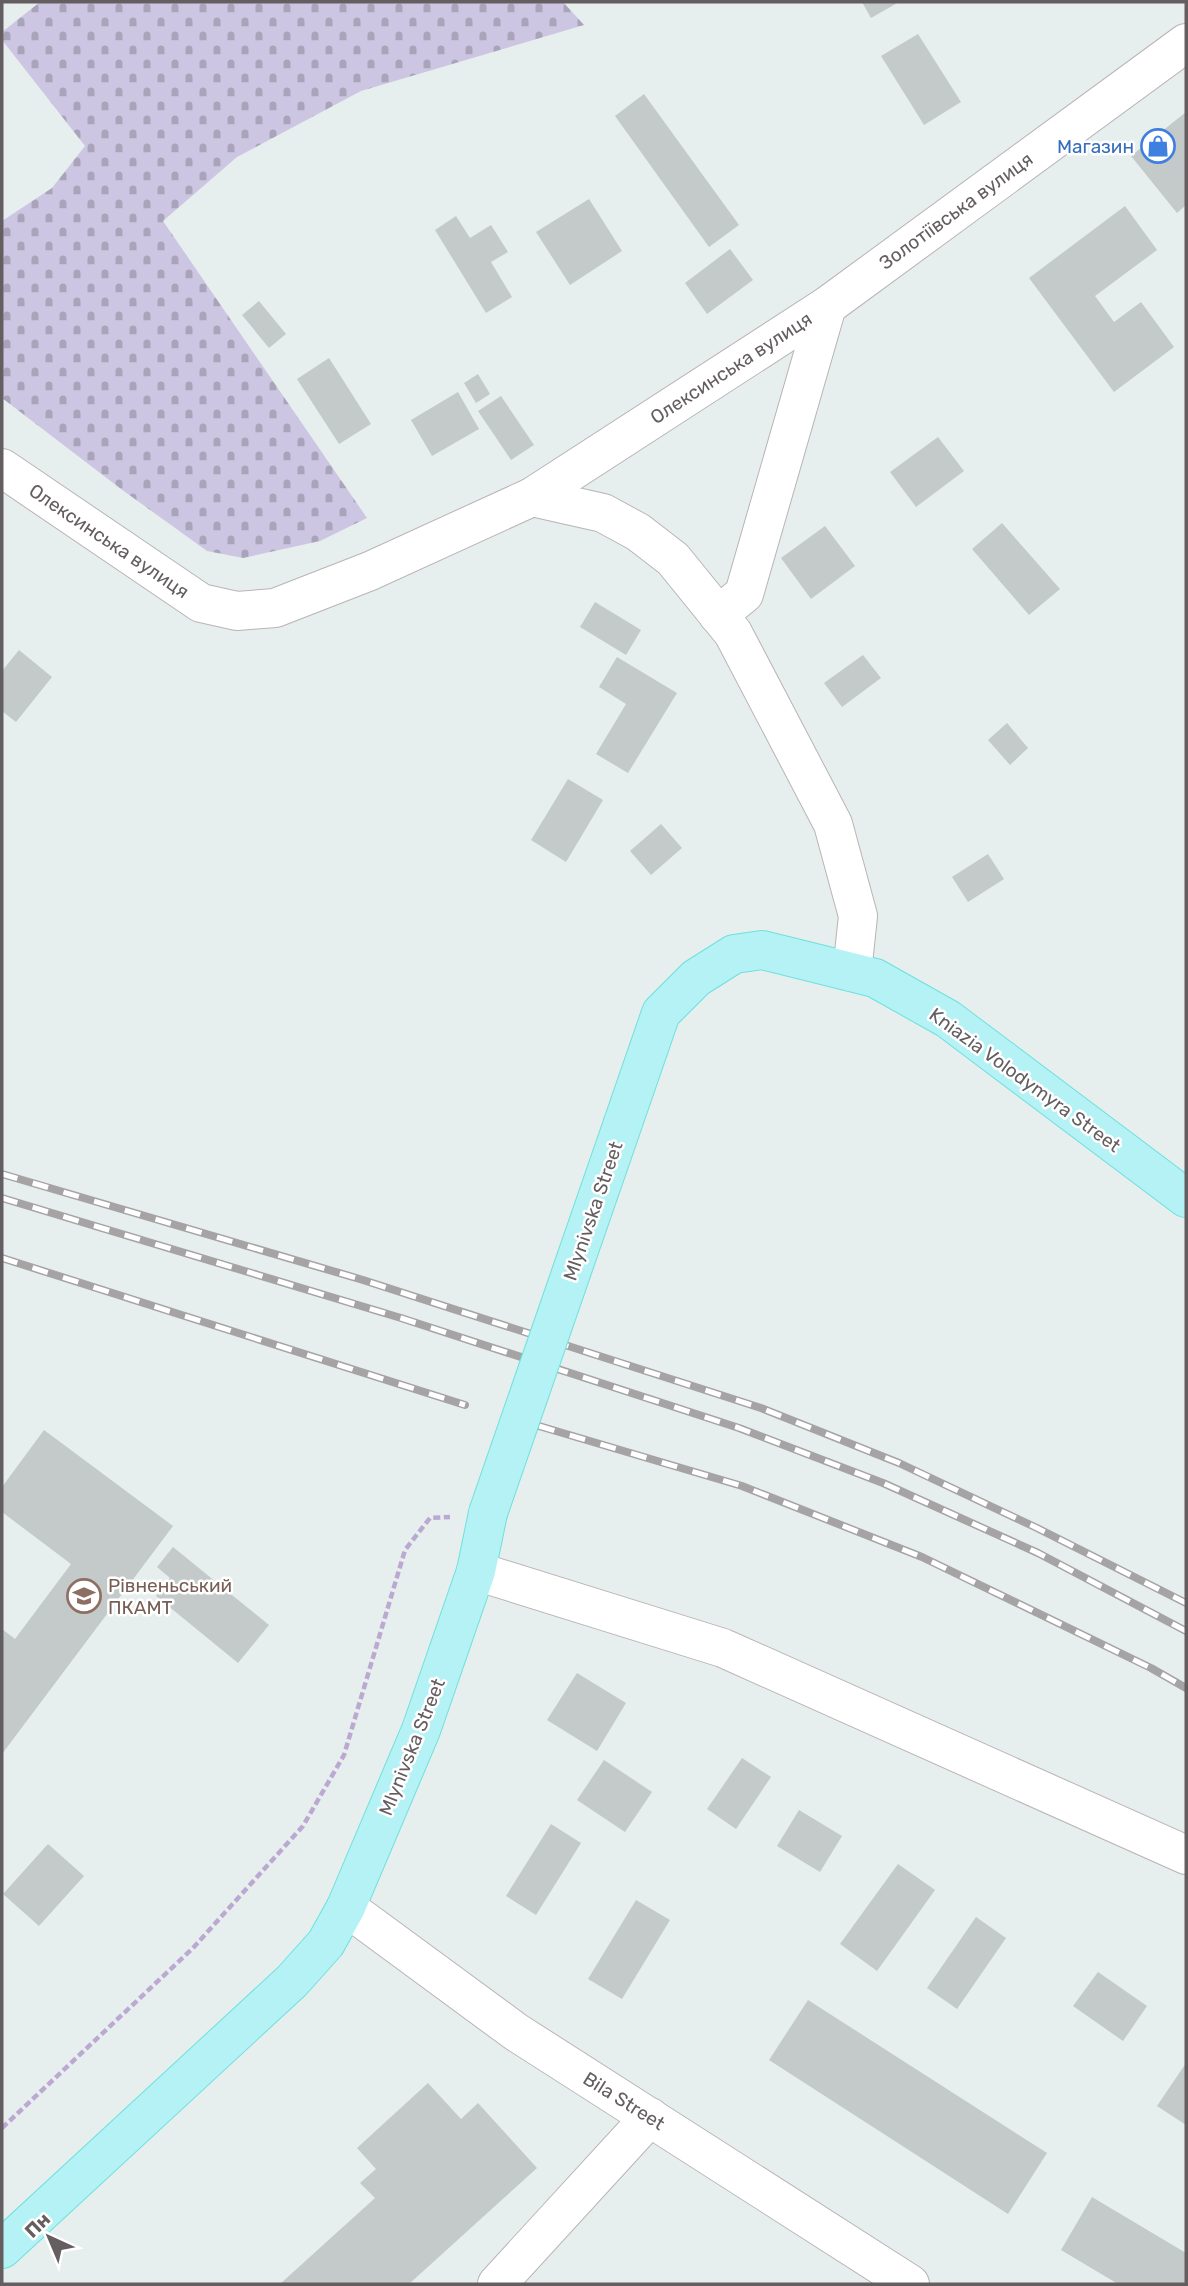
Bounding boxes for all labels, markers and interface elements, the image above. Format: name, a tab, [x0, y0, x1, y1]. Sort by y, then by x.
shop icon: Магазин	[1139, 127, 1177, 165]
place label: Магазин	[1057, 135, 1134, 158]
street label: Золотіївська вулиця	[875, 147, 1037, 275]
street label: Олексинська вулиця	[646, 307, 816, 429]
street label: Олексинська вулиця	[25, 479, 193, 603]
street label: Kniazia Volodymyra Street	[925, 1003, 1126, 1157]
street label: Mlynivska Street	[558, 1138, 628, 1284]
place label: Рівненьський ПКАМТ	[108, 1574, 232, 1619]
school or university icon: Рівненьський ПКАМТ	[65, 1577, 103, 1615]
street label: Mlynivska Street	[374, 1675, 450, 1819]
street label: Bila Street	[579, 2067, 670, 2135]
north arrow	[14, 2202, 84, 2272]
text: Пн	[20, 2208, 55, 2243]

